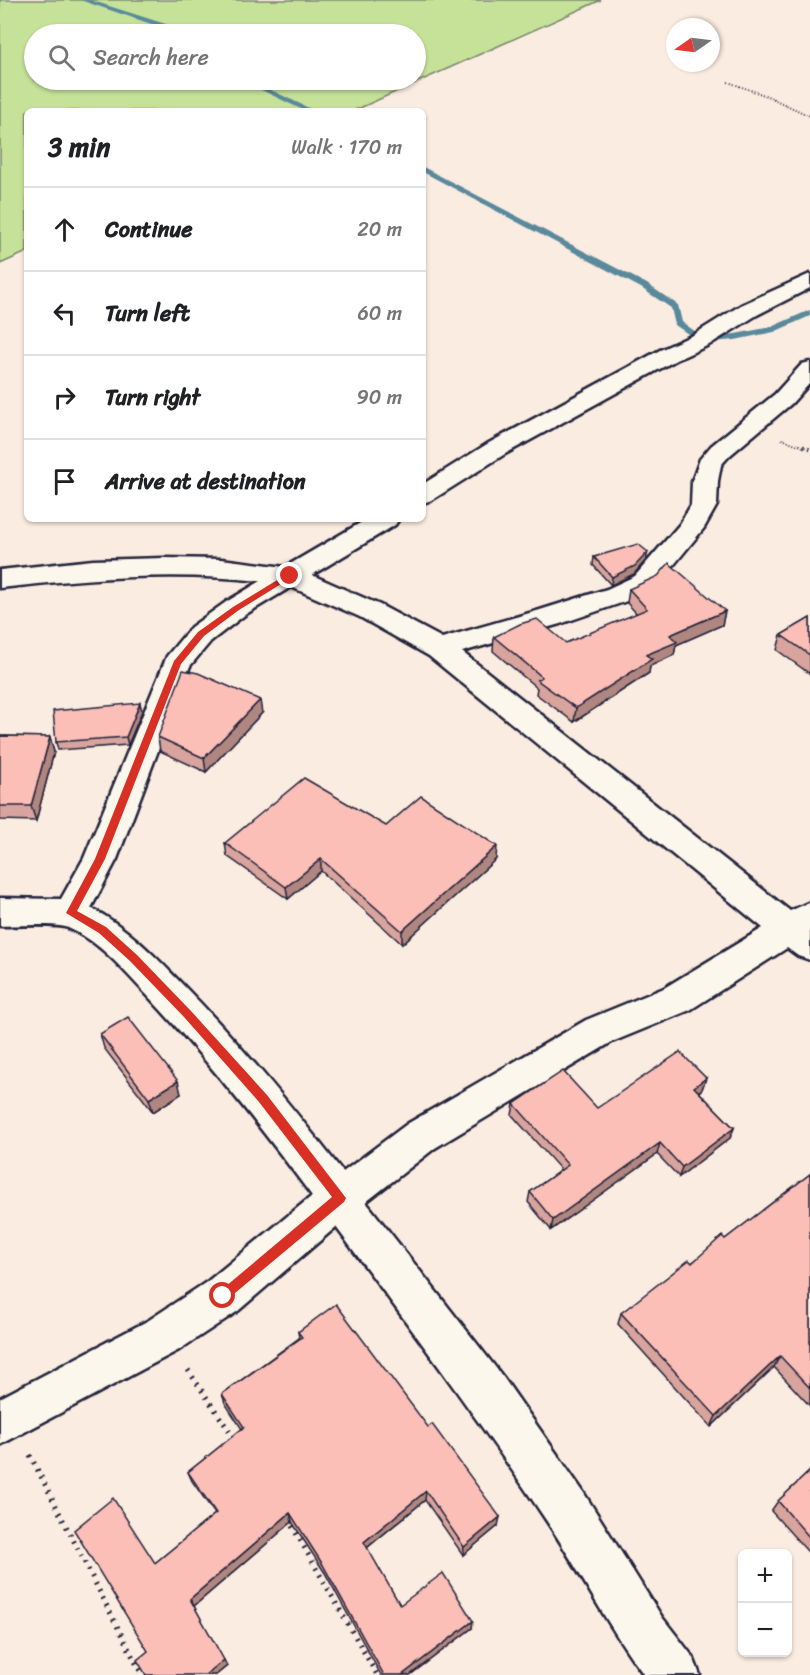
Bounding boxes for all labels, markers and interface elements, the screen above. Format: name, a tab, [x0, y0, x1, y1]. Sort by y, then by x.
north arrow	[666, 18, 720, 72]
search box	[24, 24, 426, 90]
text: Search here	[93, 38, 209, 77]
icon: search	[45, 41, 78, 74]
text: 3 min	[48, 124, 110, 170]
text: Walk · 170 m	[291, 130, 402, 165]
text: Continue	[105, 210, 193, 249]
text: 20 m	[357, 212, 402, 247]
icon: ahead	[48, 213, 81, 246]
text: Turn left	[105, 294, 190, 333]
text: 60 m	[357, 296, 402, 331]
icon: left	[48, 297, 81, 330]
text: Turn right	[105, 378, 200, 417]
text: 90 m	[357, 380, 402, 415]
icon: right	[48, 381, 81, 414]
text: Arrive at destination	[105, 462, 306, 501]
icon: arrive	[48, 465, 81, 498]
route end	[276, 562, 302, 588]
route start	[209, 1282, 235, 1308]
map controls	[738, 1549, 792, 1657]
button: +	[738, 1549, 792, 1603]
button: −	[738, 1603, 792, 1657]

